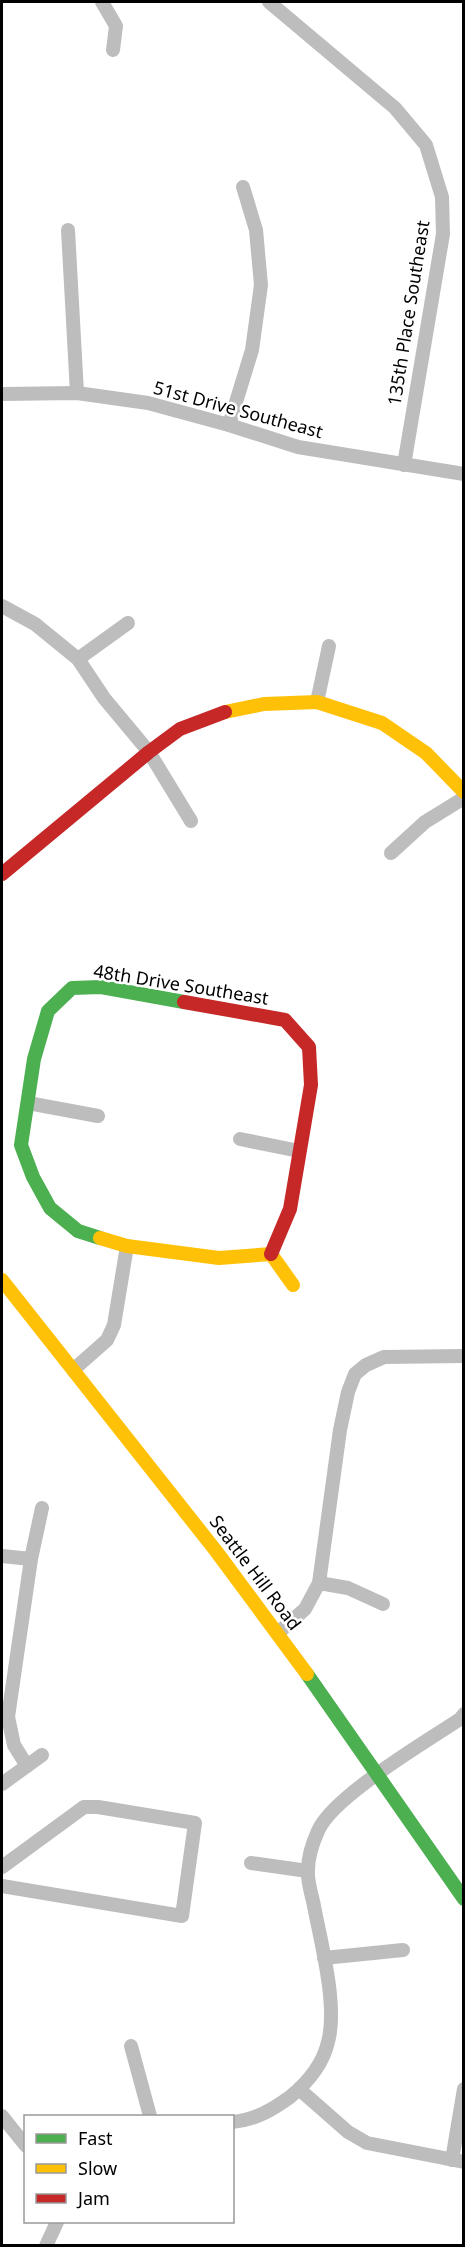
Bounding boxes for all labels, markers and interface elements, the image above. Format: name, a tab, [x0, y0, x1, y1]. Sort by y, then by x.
street label: 135th Place Southeast	[382, 218, 435, 407]
street label: 51st Drive Southeast	[151, 375, 326, 443]
street label: 48th Drive Southeast	[92, 958, 271, 1010]
street label: Seattle Hill Road	[205, 1510, 307, 1635]
legend	[24, 2115, 234, 2223]
text: Fast	[78, 2126, 113, 2150]
text: Slow	[78, 2156, 117, 2180]
text: Jam	[76, 2186, 110, 2210]

